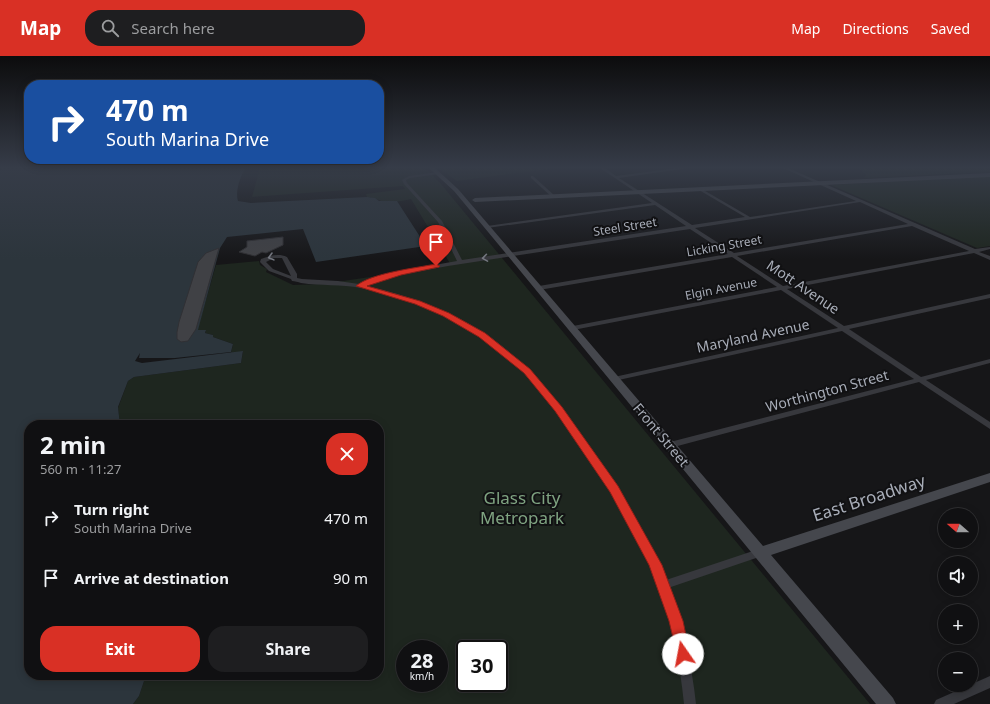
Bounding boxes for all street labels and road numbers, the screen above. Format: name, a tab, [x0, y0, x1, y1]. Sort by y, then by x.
street label: Steel Street	[592, 213, 659, 240]
street label: Licking Street	[685, 230, 763, 260]
street label: Mott Avenue	[763, 255, 844, 318]
street label: Elgin Avenue	[683, 273, 759, 304]
street label: Maryland Avenue	[695, 314, 811, 357]
street label: Worthington Street	[763, 365, 890, 416]
street label: Front Street	[629, 399, 694, 471]
street label: East Broadway	[810, 468, 928, 527]

